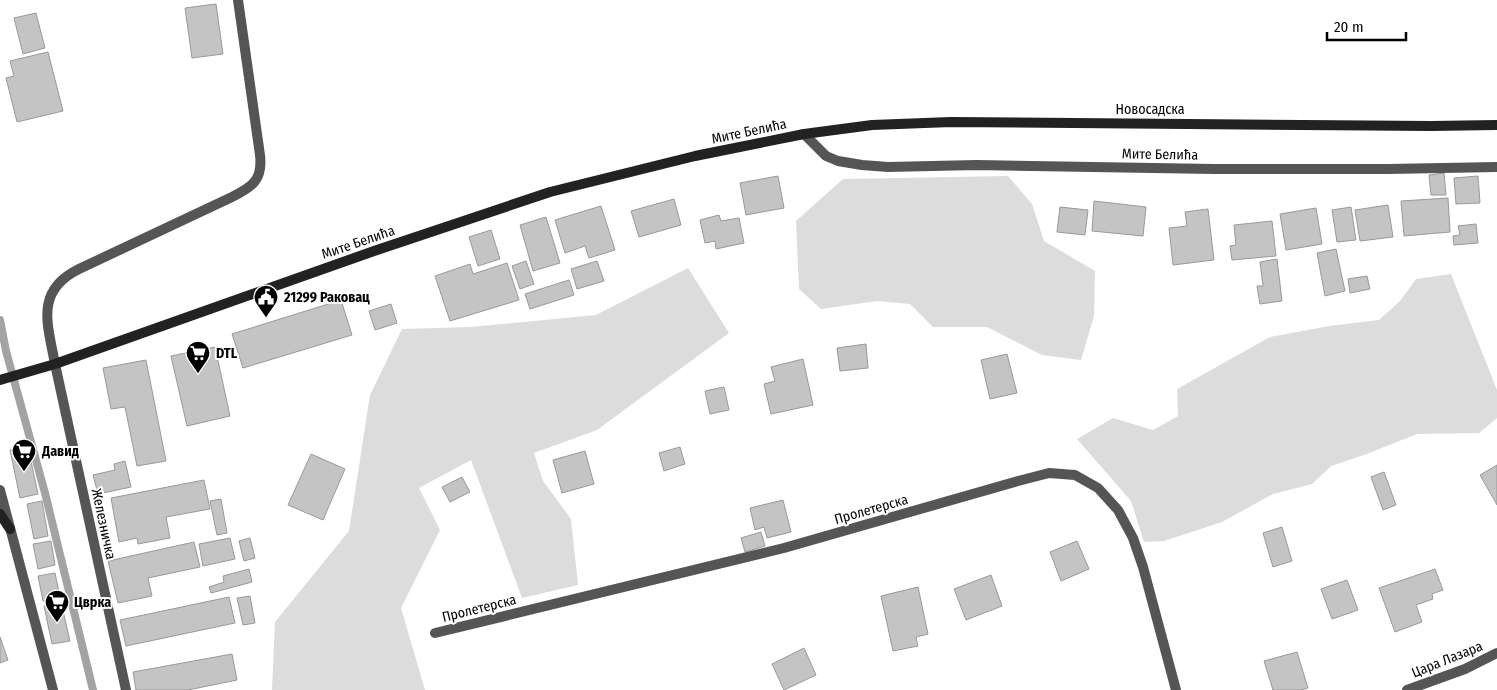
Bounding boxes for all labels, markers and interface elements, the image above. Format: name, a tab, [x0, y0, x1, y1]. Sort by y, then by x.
scale bar	[1327, 10, 1406, 42]
text: 20 m	[1334, 18, 1364, 36]
street label: Новосадска	[1115, 101, 1185, 118]
street label: Мите Белића	[710, 115, 788, 148]
street label: Мите Белића	[1122, 145, 1198, 164]
street label: Мите Белића	[319, 222, 397, 263]
public building icon: 21299 Раковац	[253, 284, 279, 318]
place label: 21299 Раковац	[283, 289, 370, 306]
supermarket icon: DTL	[185, 340, 211, 374]
place label: DTL	[216, 345, 238, 362]
supermarket icon: Давид	[11, 438, 37, 472]
place label: Давид	[41, 443, 79, 460]
street label: Железничка	[88, 487, 119, 561]
street label: Пролетерска	[832, 491, 910, 528]
supermarket icon: Цврка	[44, 589, 70, 623]
street label: Пролетерска	[440, 591, 518, 626]
place label: Цврка	[74, 594, 111, 611]
street label: Цара Лазара	[1409, 637, 1485, 681]

